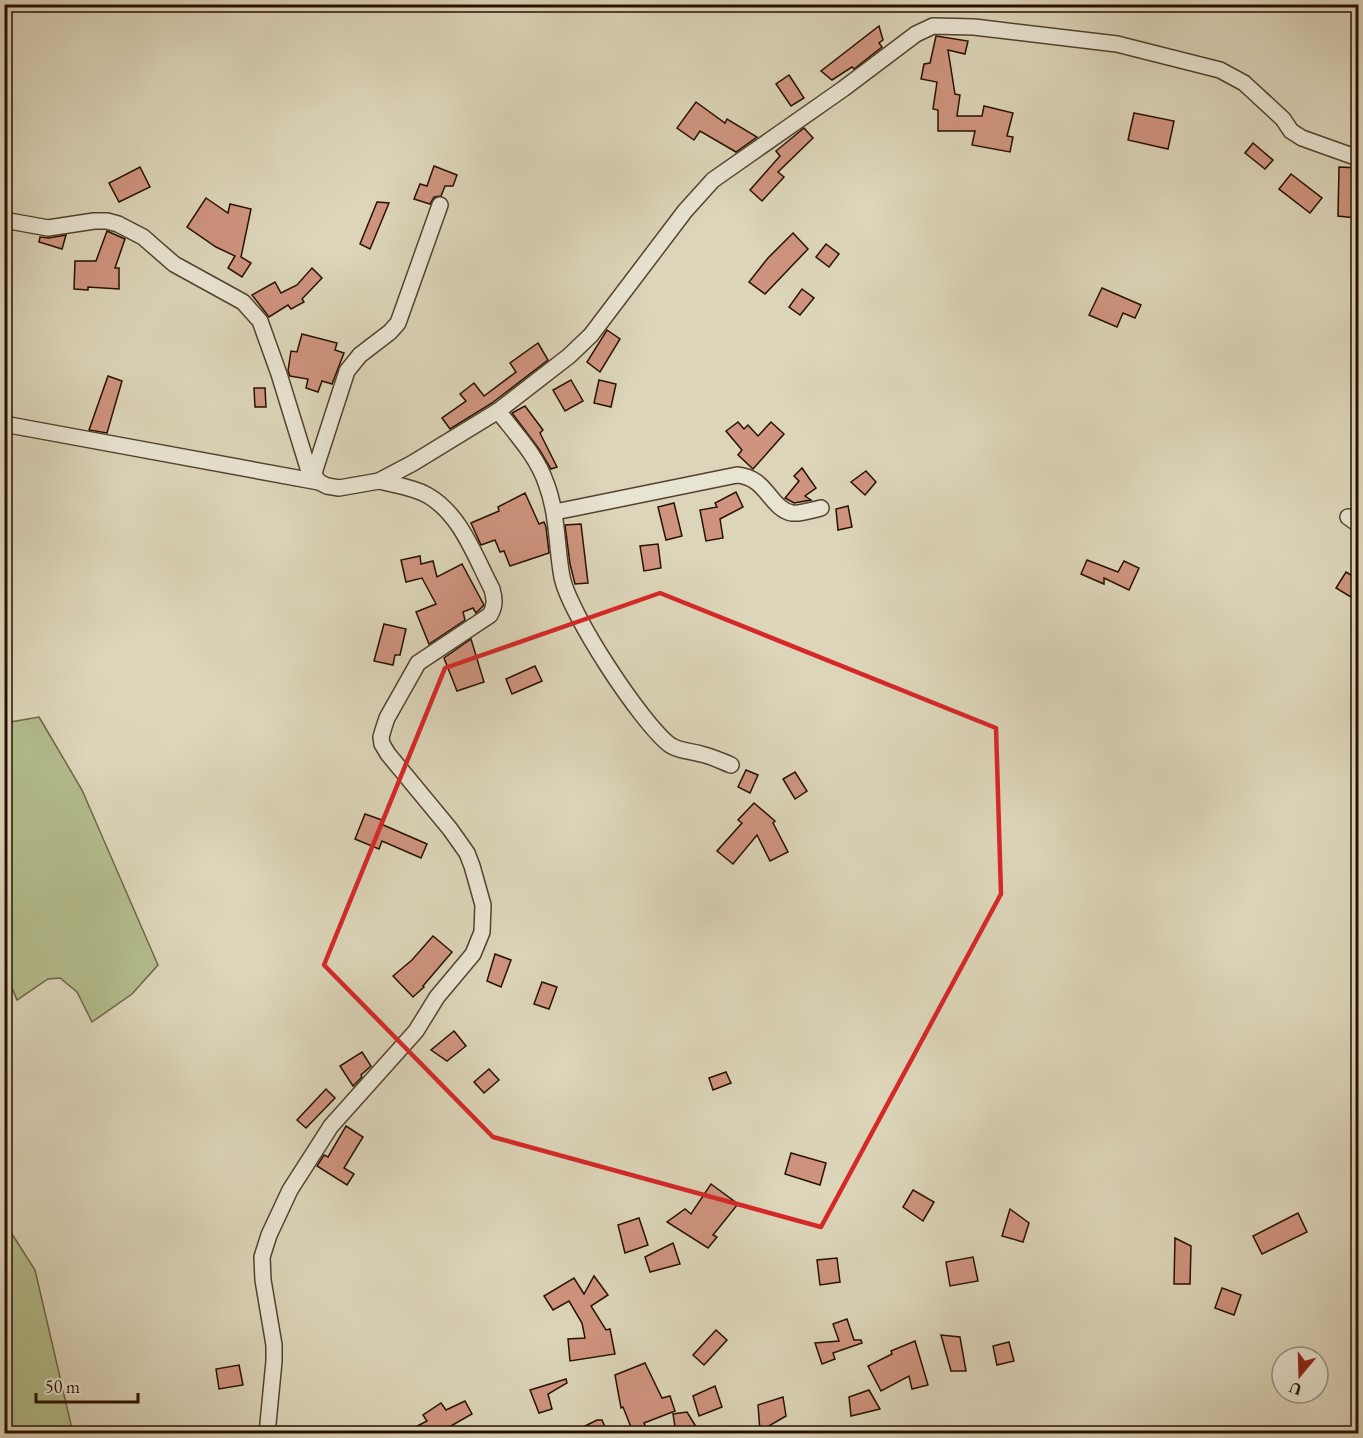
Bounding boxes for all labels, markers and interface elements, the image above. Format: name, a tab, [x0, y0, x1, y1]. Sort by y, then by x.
north arrow	[1270, 1345, 1330, 1405]
scale bar	[36, 1366, 138, 1404]
text: 50 m	[45, 1375, 80, 1398]
text: U	[1286, 1377, 1304, 1401]

